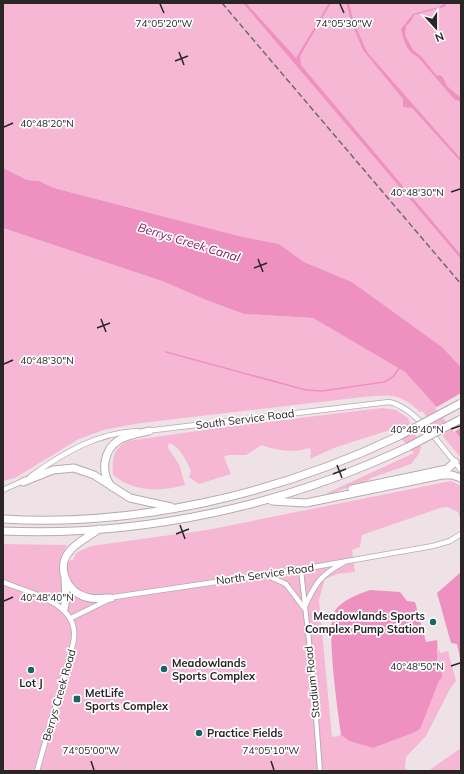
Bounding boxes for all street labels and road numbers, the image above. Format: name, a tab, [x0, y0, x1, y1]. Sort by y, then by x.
street label: South Service Road	[195, 406, 295, 432]
street label: North Service Road	[215, 560, 315, 588]
street label: Stadium Road	[301, 645, 323, 719]
street label: Berrys Creek Road	[39, 648, 79, 742]

